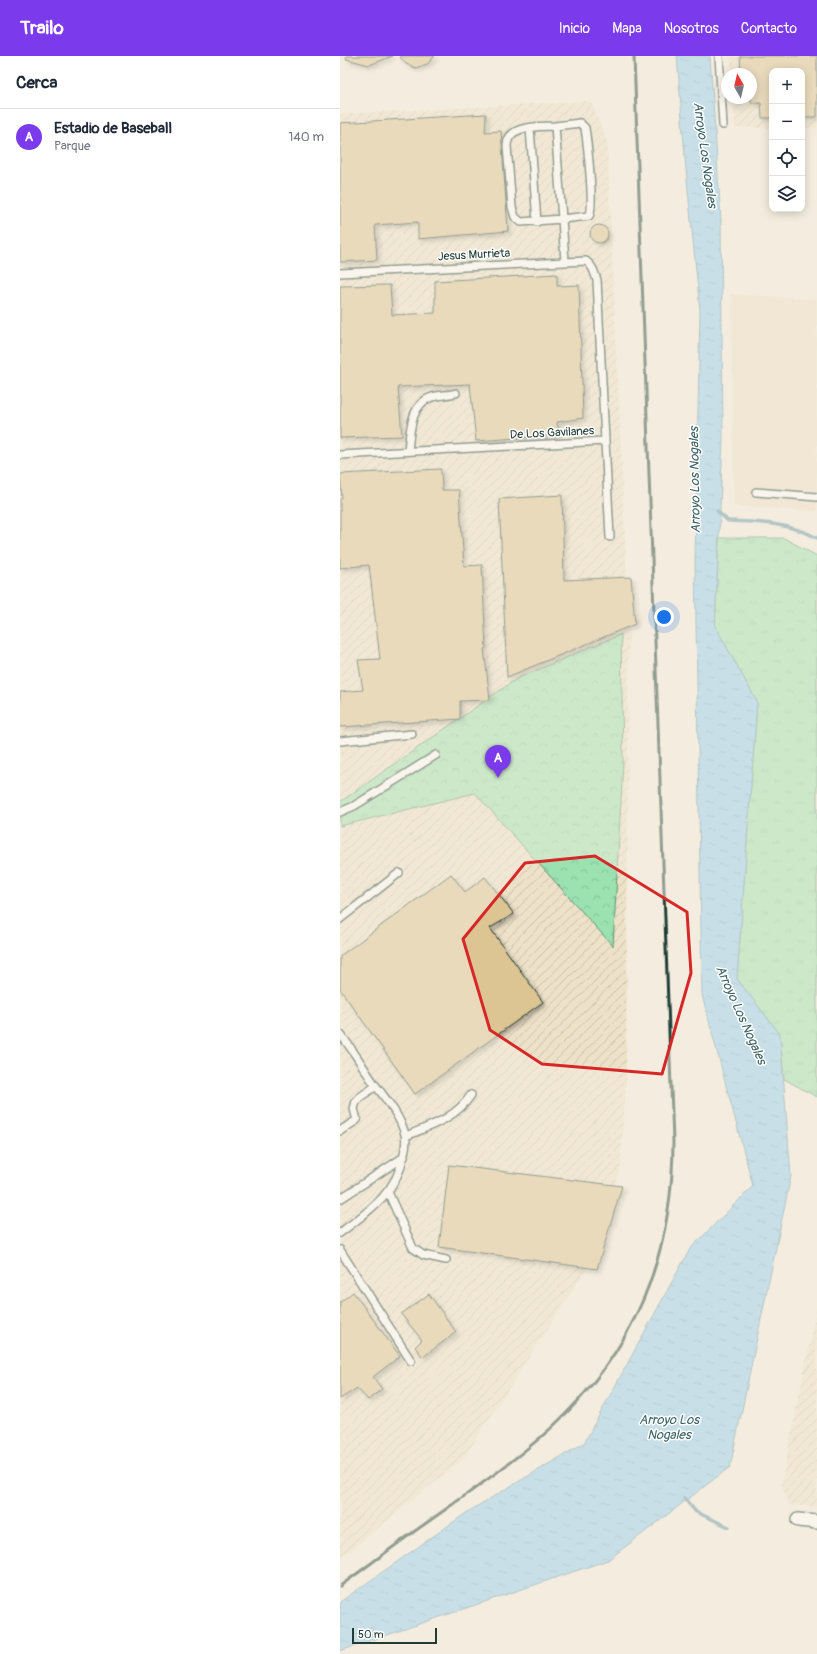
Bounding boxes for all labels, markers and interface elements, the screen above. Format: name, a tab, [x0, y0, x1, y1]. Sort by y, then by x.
text: Trailo	[20, 16, 64, 40]
text: Inicio	[559, 20, 590, 37]
text: Mapa	[612, 20, 642, 37]
text: Nosotros	[664, 20, 719, 37]
text: Contacto	[741, 20, 797, 37]
north arrow	[721, 68, 757, 104]
map controls	[769, 68, 805, 212]
button: +	[769, 68, 805, 104]
text: Cerca	[16, 72, 57, 93]
water label: Arroyo Los Nogales	[690, 101, 721, 211]
button: −	[769, 104, 805, 140]
text: Estadio de Baseball	[54, 119, 172, 138]
text: A	[25, 129, 33, 145]
text: 140 m	[288, 129, 324, 145]
text: Parque	[54, 138, 90, 154]
button: locate	[769, 140, 805, 176]
button: layers	[769, 176, 805, 212]
street label: Jesus Murrieta	[437, 246, 511, 264]
street label: De Los Gavilanes	[509, 423, 595, 443]
water label: Arroyo Los Nogales	[686, 424, 704, 533]
your location	[654, 607, 674, 627]
pin: A	[485, 745, 511, 778]
water label: Arroyo Los Nogales	[712, 963, 771, 1069]
water label: Arroyo Los Nogales	[639, 1412, 701, 1443]
scale bar	[352, 1626, 437, 1645]
text: 50 m	[358, 1628, 384, 1641]

